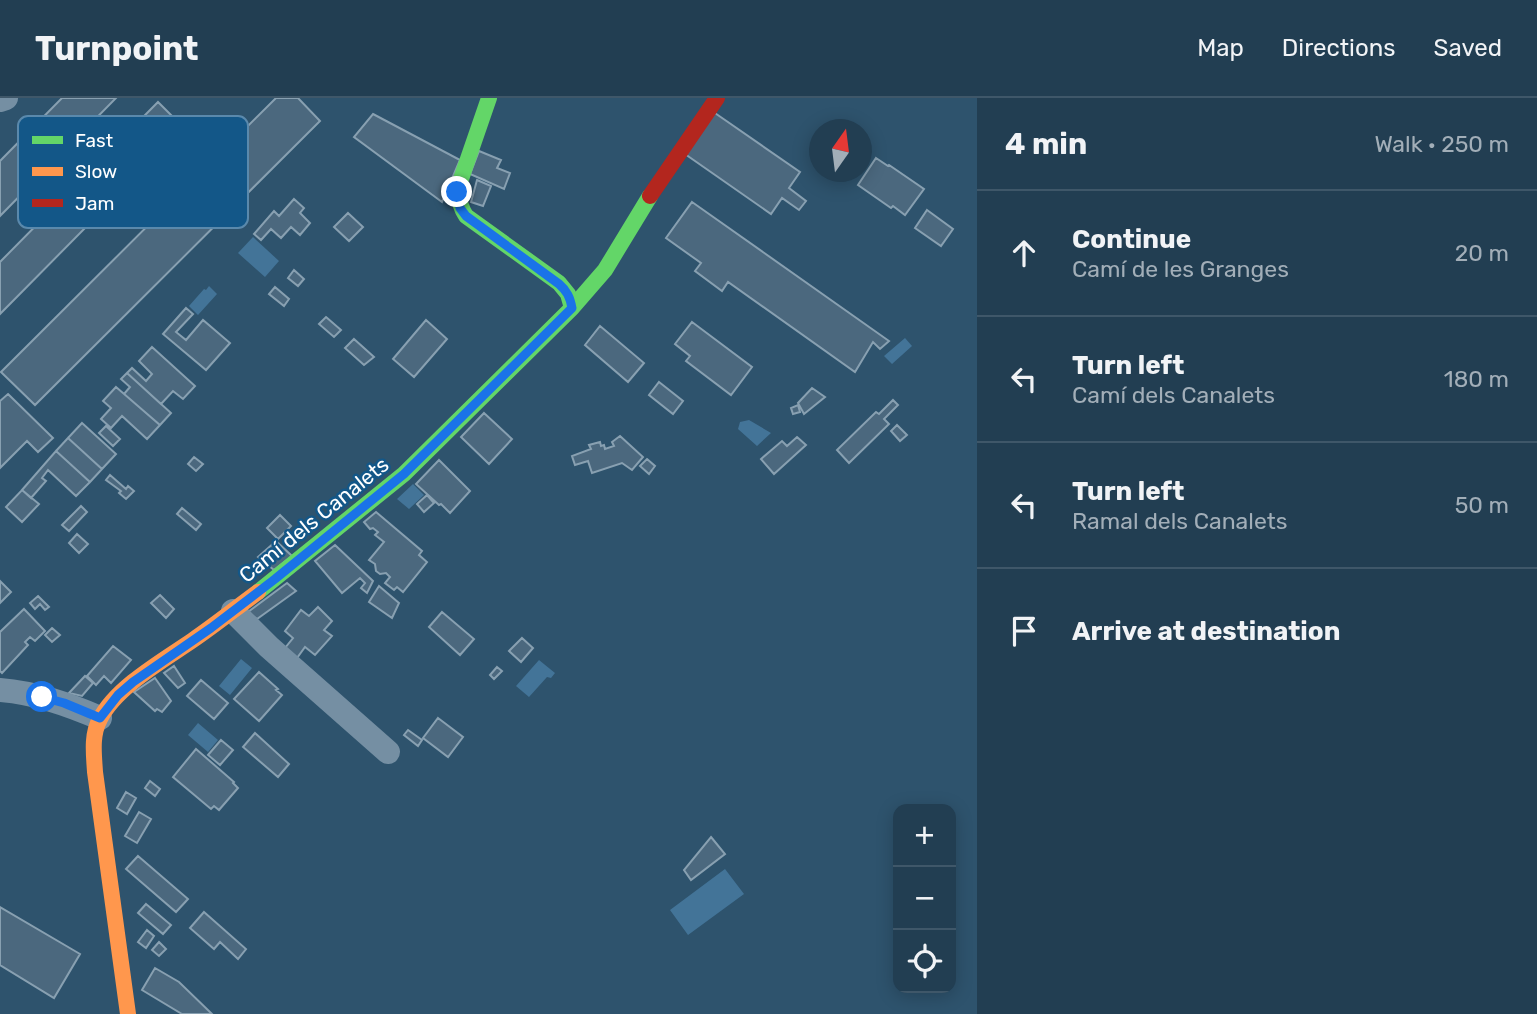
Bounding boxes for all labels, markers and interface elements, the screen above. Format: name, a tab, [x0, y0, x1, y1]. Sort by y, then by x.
text: Turnpoint	[35, 29, 198, 68]
text: Map	[1197, 34, 1244, 62]
text: Directions	[1282, 34, 1395, 62]
text: Saved	[1433, 34, 1502, 62]
legend	[18, 116, 248, 228]
north arrow	[809, 119, 872, 182]
text: 4 min	[1005, 126, 1087, 162]
text: Fast	[75, 129, 114, 152]
text: Walk · 250 m	[1374, 130, 1509, 158]
text: Slow	[75, 160, 117, 183]
route end	[441, 176, 472, 207]
text: Jam	[75, 192, 114, 215]
text: Continue	[1072, 224, 1191, 255]
icon: ahead	[1005, 234, 1043, 272]
text: 20 m	[1455, 239, 1509, 267]
text: Camí de les Granges	[1072, 255, 1289, 283]
text: Turn left	[1072, 350, 1184, 381]
icon: left	[1005, 360, 1043, 398]
text: 180 m	[1444, 365, 1509, 393]
text: Camí dels Canalets	[1072, 381, 1275, 409]
street label: Camí dels Canalets	[234, 452, 394, 588]
text: Turn left	[1072, 476, 1184, 507]
icon: left	[1005, 486, 1043, 524]
text: 50 m	[1455, 491, 1509, 519]
text: Ramal dels Canalets	[1072, 507, 1287, 535]
icon: arrive	[1005, 612, 1043, 650]
text: Arrive at destination	[1072, 616, 1340, 647]
route start	[26, 681, 57, 712]
map controls	[893, 804, 956, 993]
button: +	[893, 804, 956, 867]
button: −	[893, 867, 956, 930]
button: locate	[893, 930, 956, 993]

